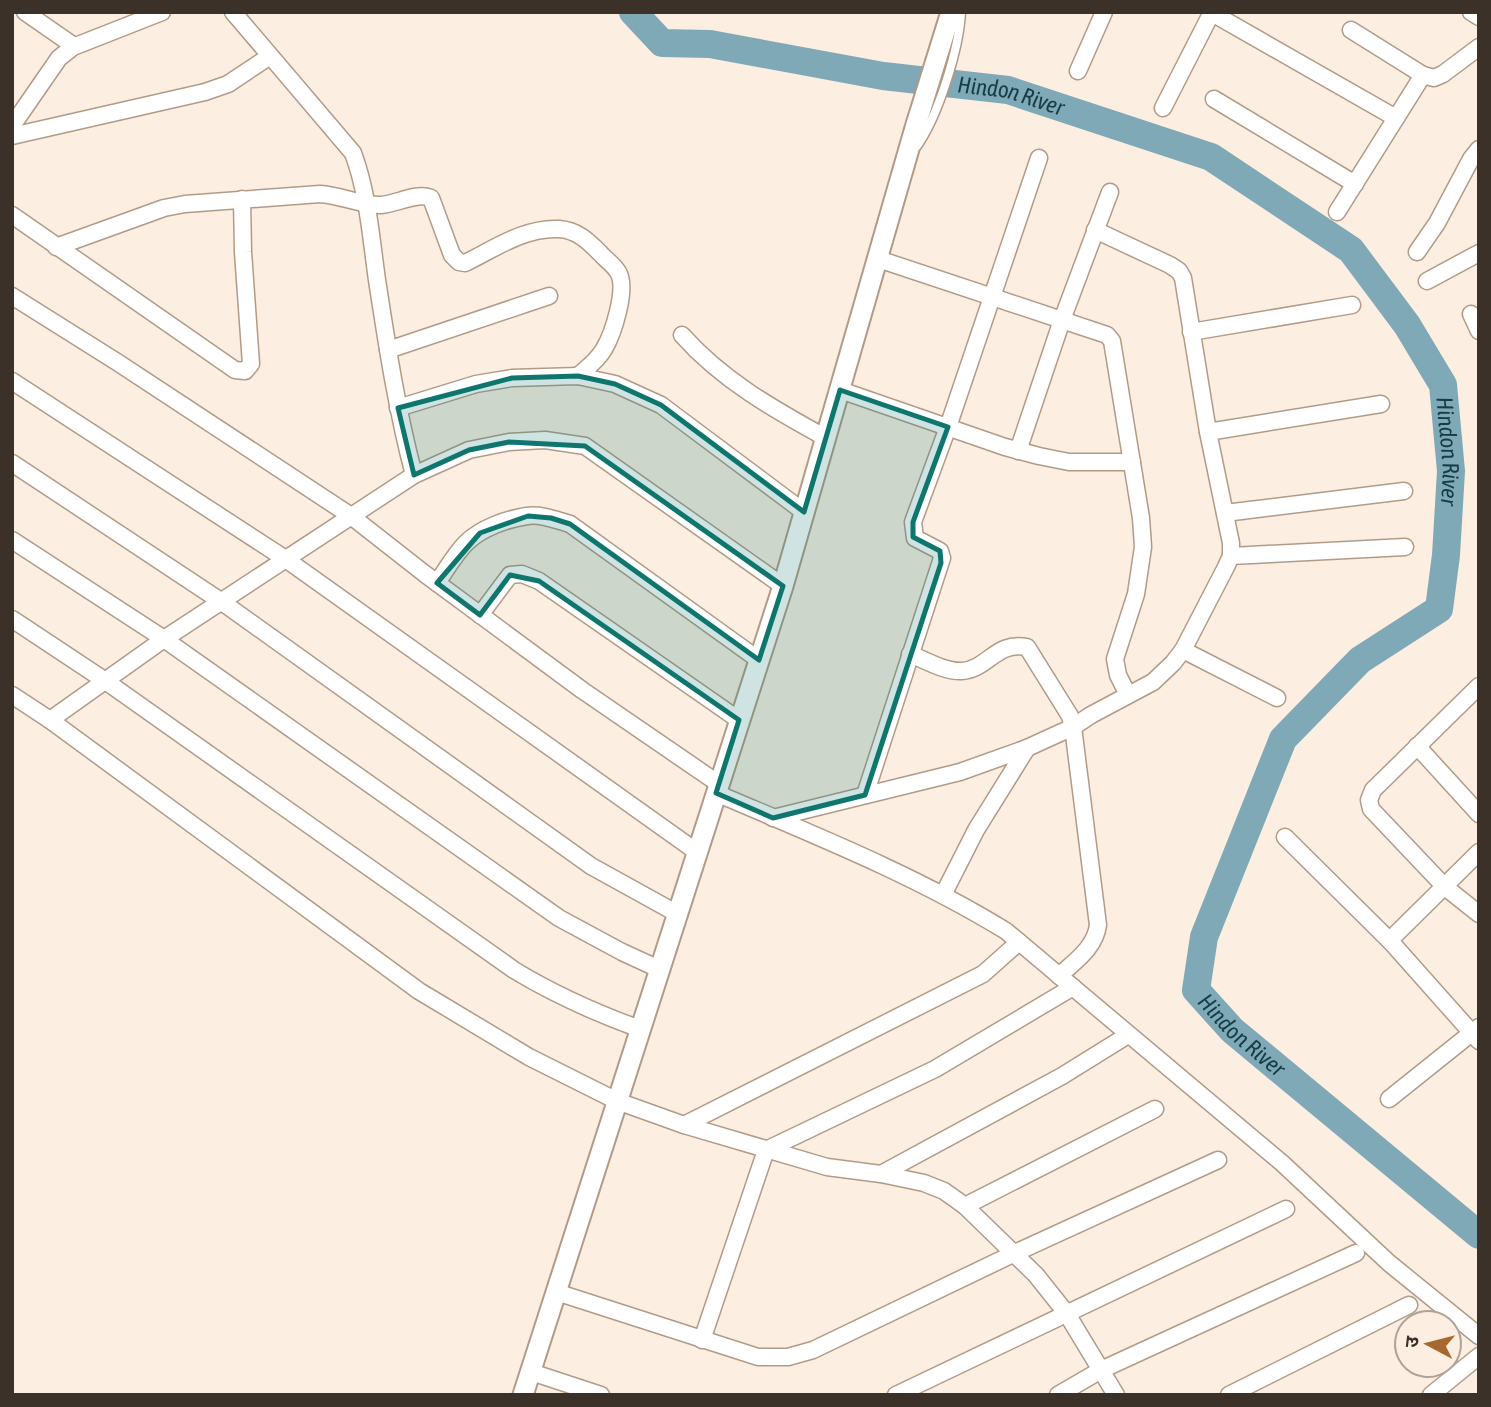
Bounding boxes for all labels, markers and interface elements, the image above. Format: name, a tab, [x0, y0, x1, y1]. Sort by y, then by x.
water label: Hindon River	[956, 71, 1069, 121]
water label: Hindon River	[1431, 396, 1464, 508]
water label: Hindon River	[1193, 989, 1291, 1082]
north arrow	[1393, 1309, 1463, 1379]
text: उ	[1400, 1334, 1423, 1349]

